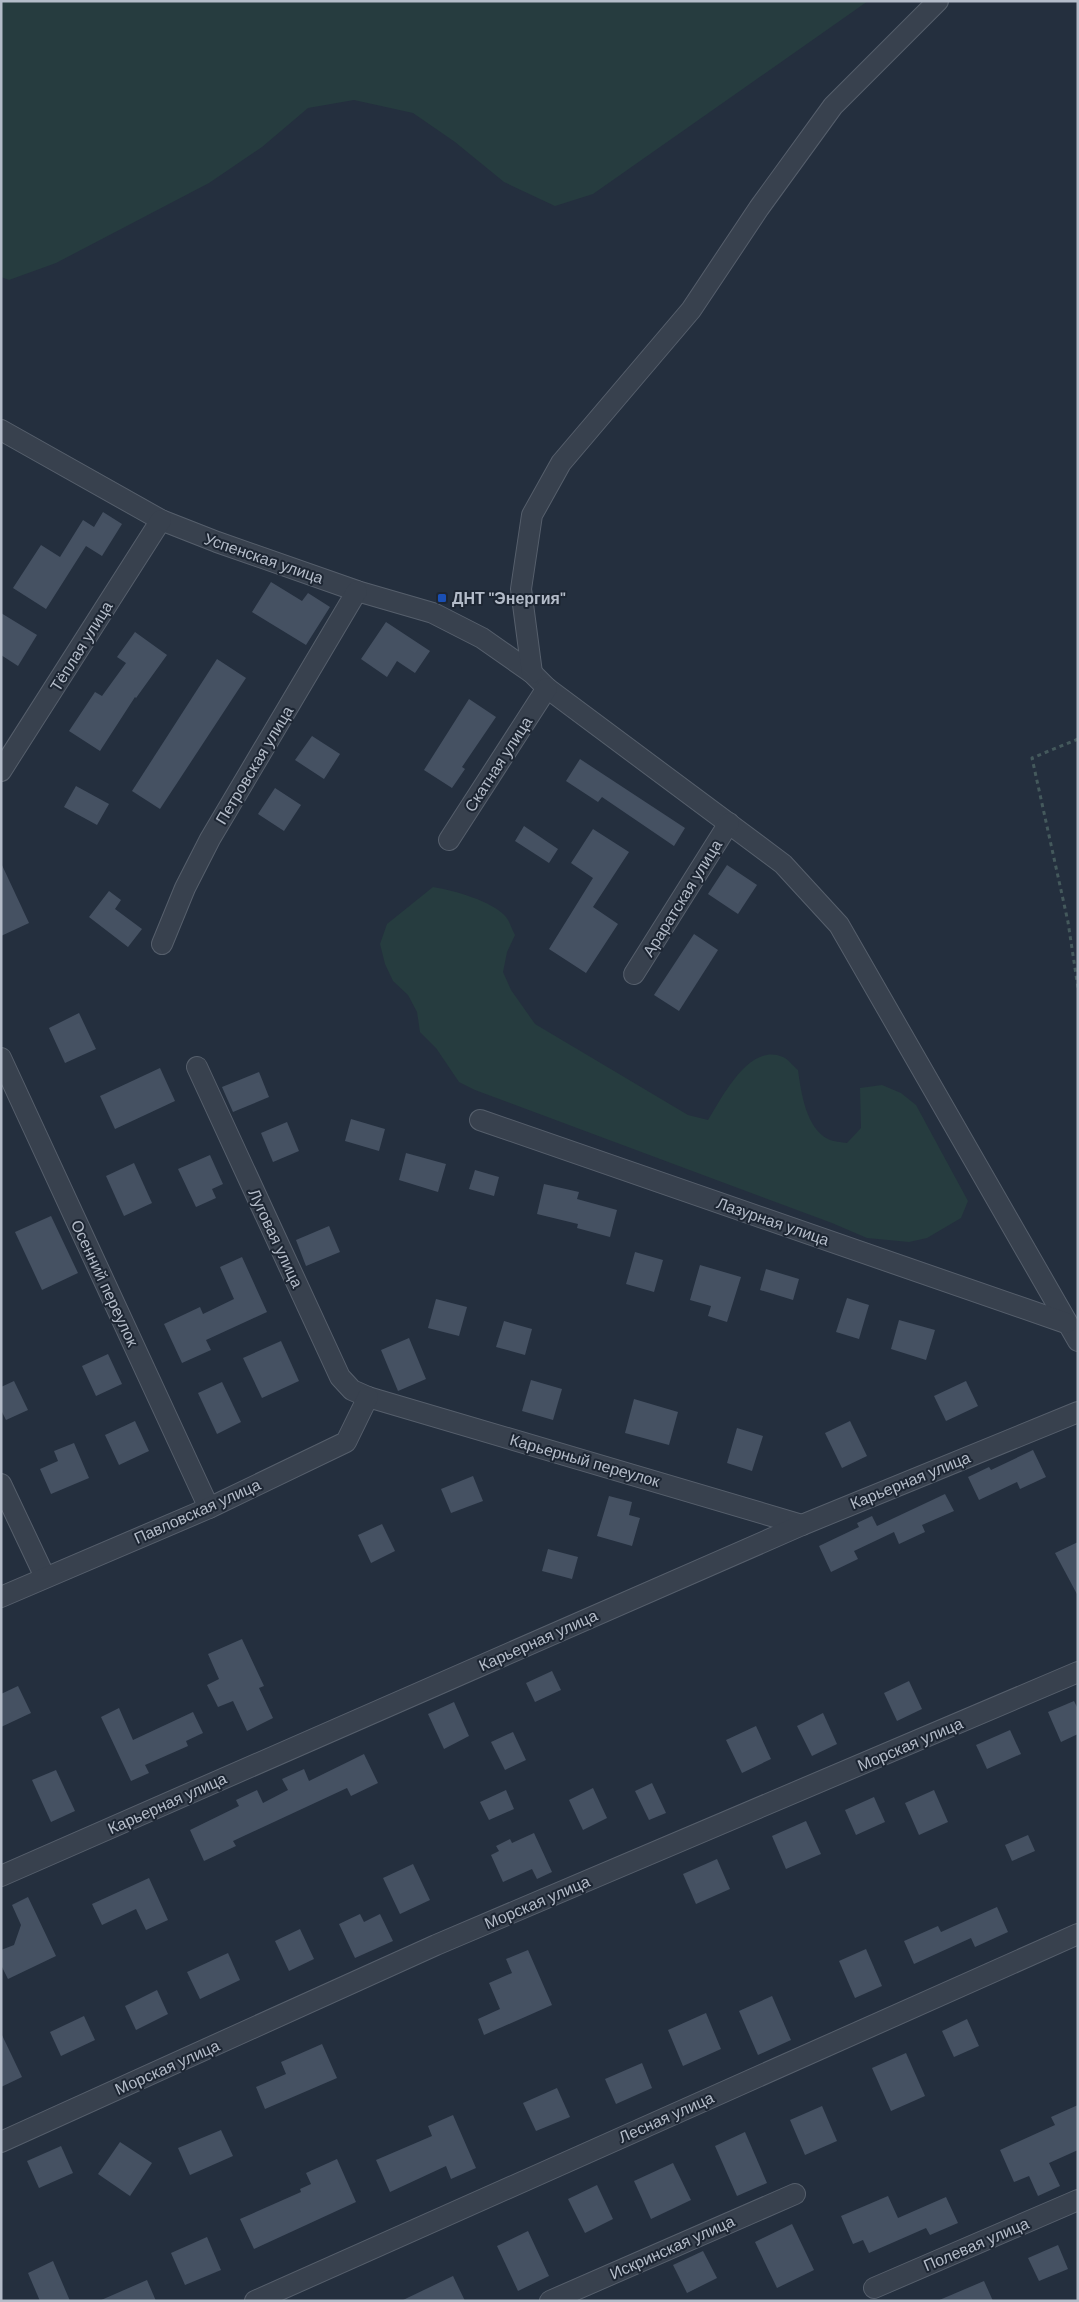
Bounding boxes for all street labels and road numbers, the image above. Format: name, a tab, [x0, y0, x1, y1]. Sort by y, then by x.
street label: Успенская улица	[201, 528, 326, 589]
street label: Тёплая улица	[45, 597, 118, 695]
street label: Петровская улица	[211, 702, 298, 828]
street label: Скатная улица	[460, 713, 537, 816]
street label: Араратская улица	[638, 836, 727, 961]
street label: Луговая улица	[243, 1185, 308, 1291]
street label: Лазурная улица	[714, 1192, 832, 1251]
street label: Осенний переулок	[66, 1217, 144, 1351]
street label: Карьерный переулок	[507, 1429, 663, 1492]
street label: Карьерная улица	[847, 1447, 974, 1514]
street label: Павловская улица	[131, 1474, 264, 1549]
street label: Карьерная улица	[476, 1605, 601, 1676]
street label: Морская улица	[854, 1713, 966, 1776]
street label: Карьерная улица	[105, 1768, 230, 1839]
street label: Морская улица	[481, 1871, 593, 1934]
street label: Морская улица	[112, 2035, 223, 2100]
street label: Лесная улица	[615, 2087, 717, 2148]
street label: Искринская улица	[607, 2211, 738, 2284]
street label: Полевая улица	[920, 2213, 1032, 2276]

